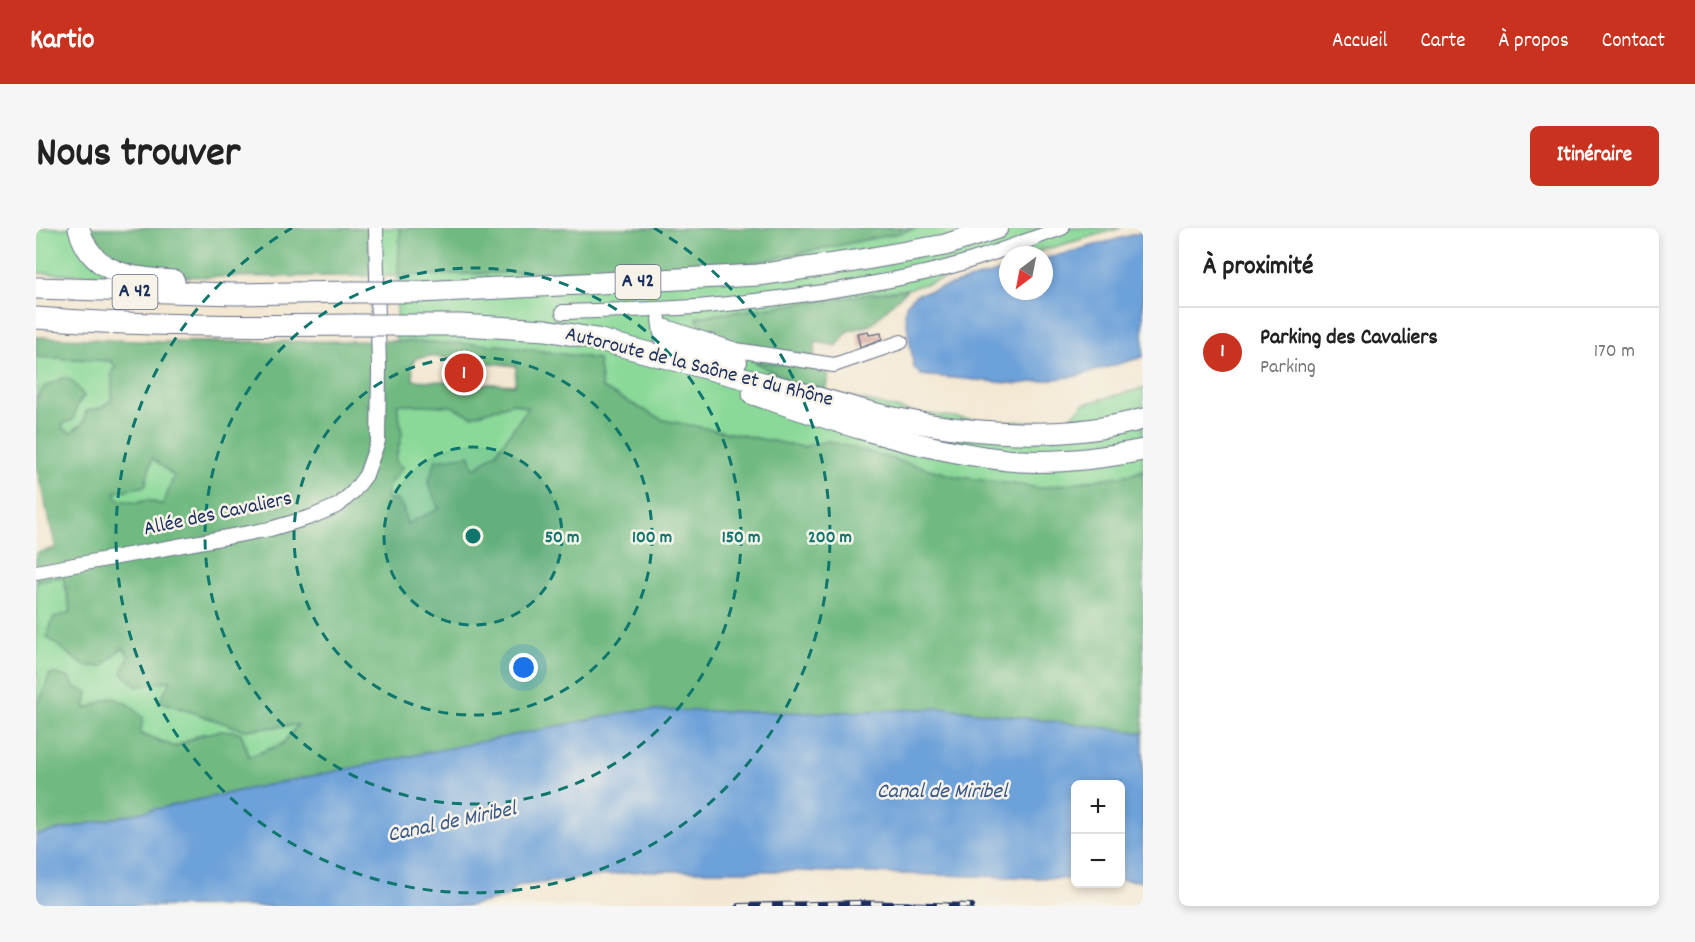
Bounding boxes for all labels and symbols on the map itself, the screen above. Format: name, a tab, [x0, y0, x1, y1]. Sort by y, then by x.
north arrow	[999, 246, 1053, 300]
road number: A 42	[616, 265, 660, 299]
road number: A 42	[112, 275, 158, 309]
street label: Autoroute de la Saône et du Rhône	[562, 320, 836, 416]
pin: 1	[444, 350, 484, 396]
street label: Allée des Cavaliers	[141, 485, 295, 545]
centre of rings	[463, 526, 483, 546]
text: 50 m	[545, 526, 579, 551]
text: 100 m	[632, 526, 672, 551]
text: 150 m	[722, 526, 760, 551]
text: 200 m	[808, 526, 852, 551]
your location	[509, 653, 538, 682]
water label: Canal de Miribel	[877, 777, 1009, 808]
water label: Canal de Miribel	[385, 794, 521, 852]

